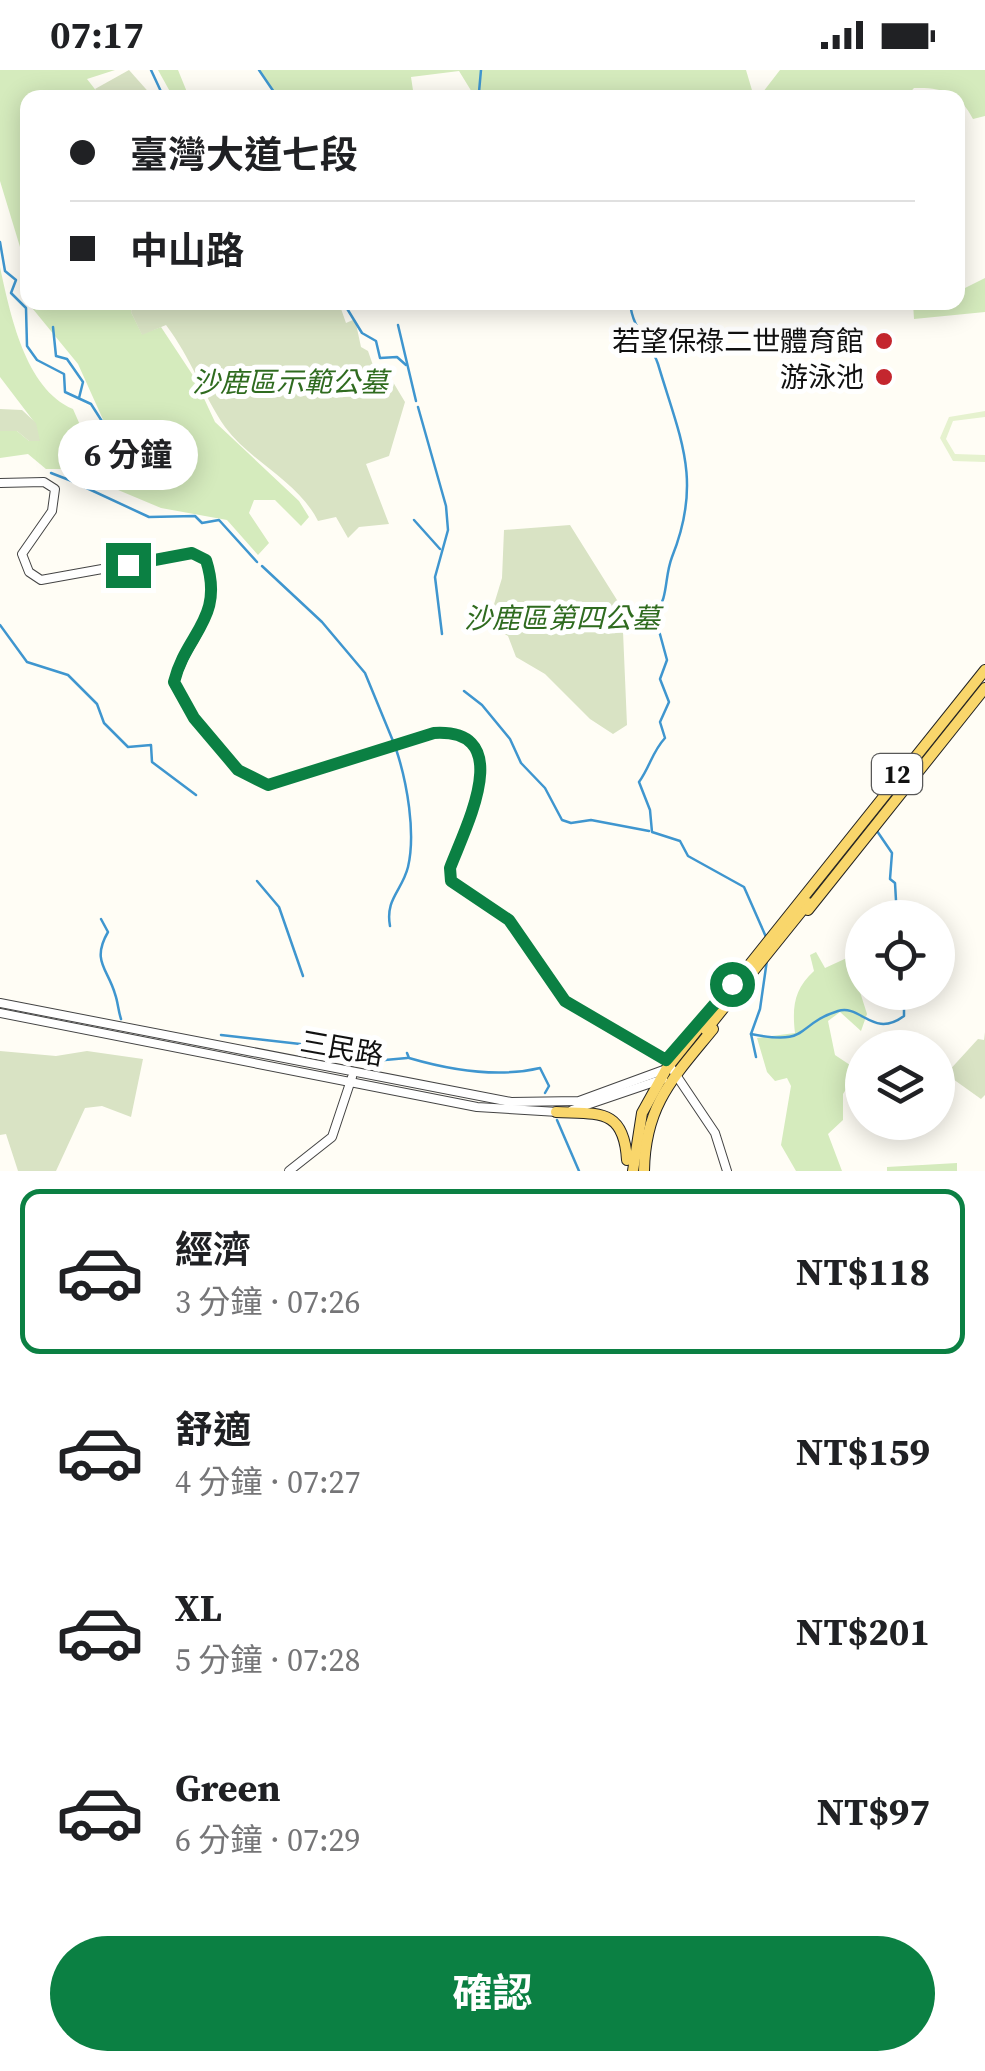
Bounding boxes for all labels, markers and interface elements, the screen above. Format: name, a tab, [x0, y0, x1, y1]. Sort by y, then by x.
text: 07:17	[50, 9, 144, 61]
text: 臺灣大道七段	[130, 129, 358, 181]
text: 中山路	[130, 225, 244, 277]
place label: 若望保祿二世體育館	[612, 322, 864, 360]
marker: 若望保祿二世體育館	[873, 330, 895, 352]
place label: 游泳池	[780, 358, 864, 396]
park label: 沙鹿區示範公墓	[192, 363, 392, 401]
marker: 游泳池	[873, 366, 895, 388]
callout: 6 分鐘	[58, 420, 198, 490]
text: 6 分鐘	[84, 433, 172, 477]
route end	[106, 543, 151, 588]
park label: 沙鹿區第四公墓	[464, 599, 664, 637]
road number: 12	[872, 754, 922, 794]
map controls	[845, 900, 955, 1140]
button: locate	[845, 900, 955, 1010]
route start	[710, 962, 755, 1007]
street label: 三民路	[297, 1022, 387, 1074]
button: layers	[845, 1030, 955, 1140]
text: 經濟	[175, 1224, 251, 1276]
icon: car	[55, 1227, 145, 1317]
text: NT$118	[796, 1246, 930, 1298]
text: 3 分鐘 · 07:26	[175, 1280, 361, 1324]
text: 舒適	[175, 1404, 251, 1456]
icon: car	[55, 1407, 145, 1497]
text: NT$159	[796, 1426, 930, 1478]
text: 4 分鐘 · 07:27	[175, 1460, 361, 1504]
text: XL	[175, 1582, 222, 1634]
icon: car	[55, 1587, 145, 1677]
text: NT$201	[796, 1606, 930, 1658]
text: 5 分鐘 · 07:28	[175, 1638, 361, 1682]
text: Green	[175, 1762, 281, 1814]
icon: car	[55, 1767, 145, 1857]
text: NT$97	[816, 1786, 930, 1838]
text: 6 分鐘 · 07:29	[175, 1818, 361, 1862]
button: 確認	[50, 1936, 935, 2051]

